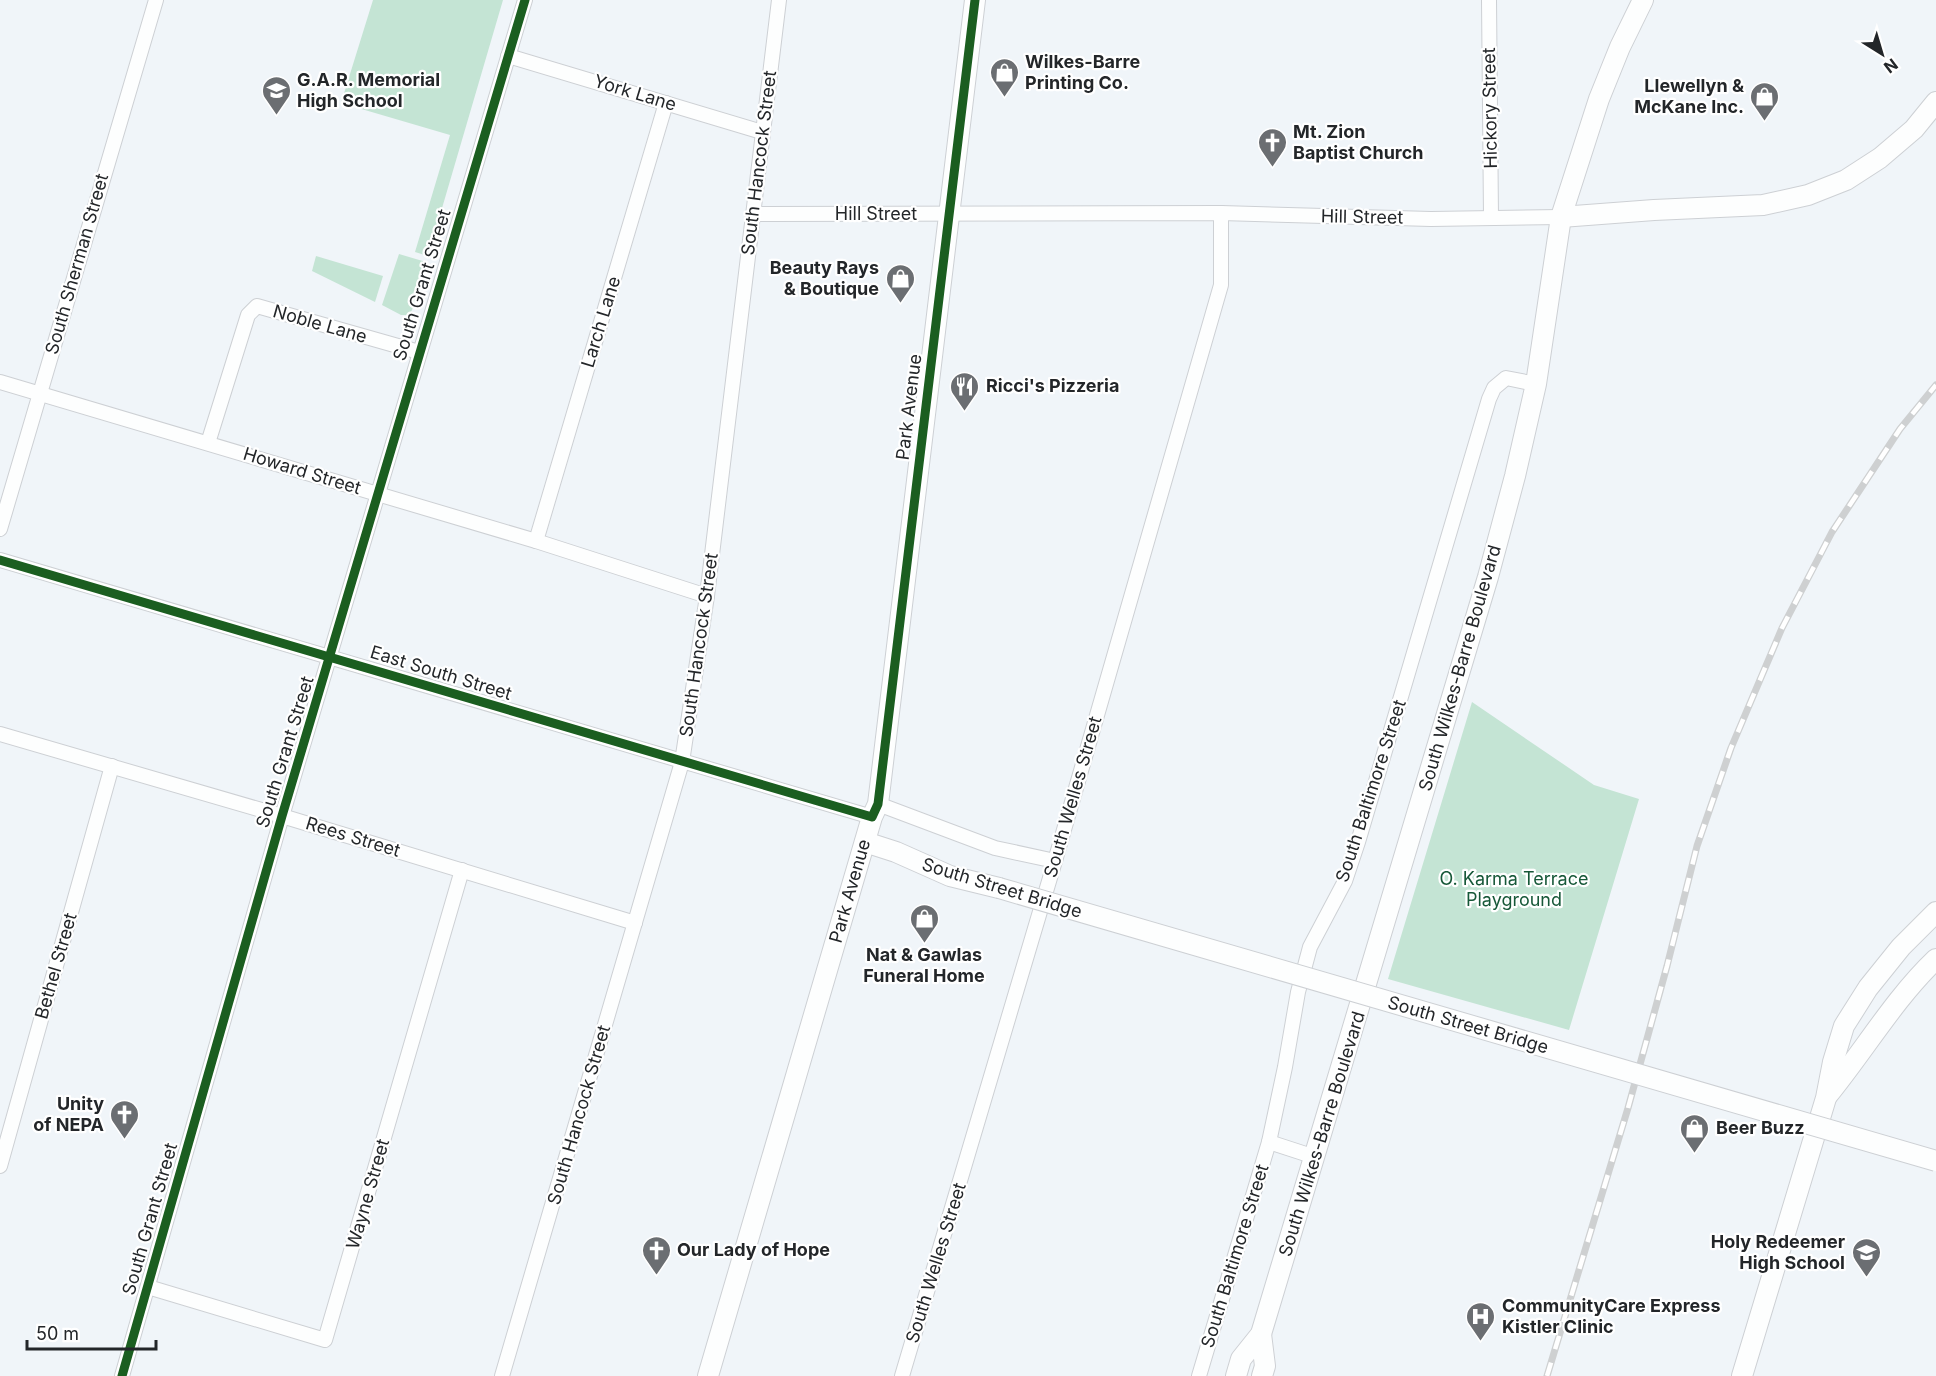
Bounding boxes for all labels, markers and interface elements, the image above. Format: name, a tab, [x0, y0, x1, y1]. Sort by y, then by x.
north arrow	[1852, 24, 1912, 84]
street label: Hickory Street	[1478, 47, 1501, 169]
place label: Wilkes-Barre Printing Co.	[1025, 51, 1140, 93]
text: N	[1880, 54, 1902, 78]
shop icon: Wilkes-Barre Printing Co.	[988, 56, 1020, 98]
place label: G.A.R. Memorial High School	[297, 69, 440, 111]
street label: South Hancock Street	[737, 69, 780, 256]
street label: York Lane	[591, 70, 679, 115]
school or university icon: G.A.R. Memorial High School	[260, 74, 292, 116]
place label: Llewellyn & McKane Inc.	[1634, 75, 1744, 117]
shop icon: Llewellyn & McKane Inc.	[1749, 80, 1781, 122]
place label: Mt. Zion Baptist Church	[1293, 121, 1424, 163]
church icon: Mt. Zion Baptist Church	[1256, 126, 1288, 168]
street label: South Sherman Street	[41, 171, 112, 356]
street label: Hill Street	[835, 203, 917, 224]
street label: Hill Street	[1321, 205, 1403, 228]
street label: South Grant Street	[388, 206, 455, 363]
place label: Beauty Rays & Boutique	[770, 257, 879, 299]
shop icon: Beauty Rays & Boutique	[884, 262, 916, 304]
street label: Larch Lane	[577, 274, 624, 370]
street label: Noble Lane	[271, 300, 370, 347]
street label: Park Avenue	[892, 353, 925, 461]
restaurant icon: Ricci's Pizzeria	[949, 370, 981, 412]
place label: Ricci's Pizzeria	[986, 375, 1119, 396]
street label: Howard Street	[241, 443, 364, 498]
street label: South Wilkes-Barre Boulevard	[1414, 542, 1505, 793]
street label: South Hancock Street	[675, 551, 722, 738]
street label: East South Street	[368, 641, 514, 704]
street label: South Grant Street	[251, 673, 318, 830]
street label: South Baltimore Street	[1331, 697, 1410, 885]
street label: South Welles Street	[1039, 714, 1106, 880]
street label: Rees Street	[303, 812, 403, 861]
street label: Park Avenue	[825, 837, 874, 945]
street label: South Street Bridge	[920, 853, 1085, 922]
park label: O. Karma Terrace Playground	[1440, 868, 1588, 910]
shop icon: Nat & Gawlas Funeral Home	[908, 902, 940, 944]
street label: Bethel Street	[30, 910, 81, 1021]
place label: Nat & Gawlas Funeral Home	[863, 944, 985, 986]
street label: South Street Bridge	[1385, 992, 1551, 1058]
street label: South Wilkes-Barre Boulevard	[1274, 1009, 1369, 1259]
street label: South Hancock Street	[543, 1023, 614, 1207]
place label: Unity of NEPA	[33, 1093, 104, 1135]
church icon: Unity of NEPA	[109, 1098, 141, 1140]
shop icon: Beer Buzz	[1679, 1112, 1711, 1154]
place label: Beer Buzz	[1716, 1117, 1805, 1138]
street label: Wayne Street	[342, 1136, 393, 1251]
street label: South Grant Street	[118, 1140, 181, 1297]
street label: South Baltimore Street	[1197, 1161, 1272, 1350]
street label: South Welles Street	[901, 1180, 970, 1346]
place label: Holy Redeemer High School	[1711, 1231, 1845, 1273]
church icon: Our Lady of Hope	[640, 1234, 672, 1276]
school or university icon: Holy Redeemer High School	[1850, 1236, 1882, 1278]
place label: Our Lady of Hope	[677, 1239, 830, 1260]
place label: CommunityCare Express Kistler Clinic	[1502, 1295, 1720, 1337]
hospital icon: CommunityCare Express Kistler Clinic	[1465, 1300, 1497, 1342]
scale bar	[27, 1313, 156, 1351]
text: 50 m	[36, 1323, 79, 1344]

